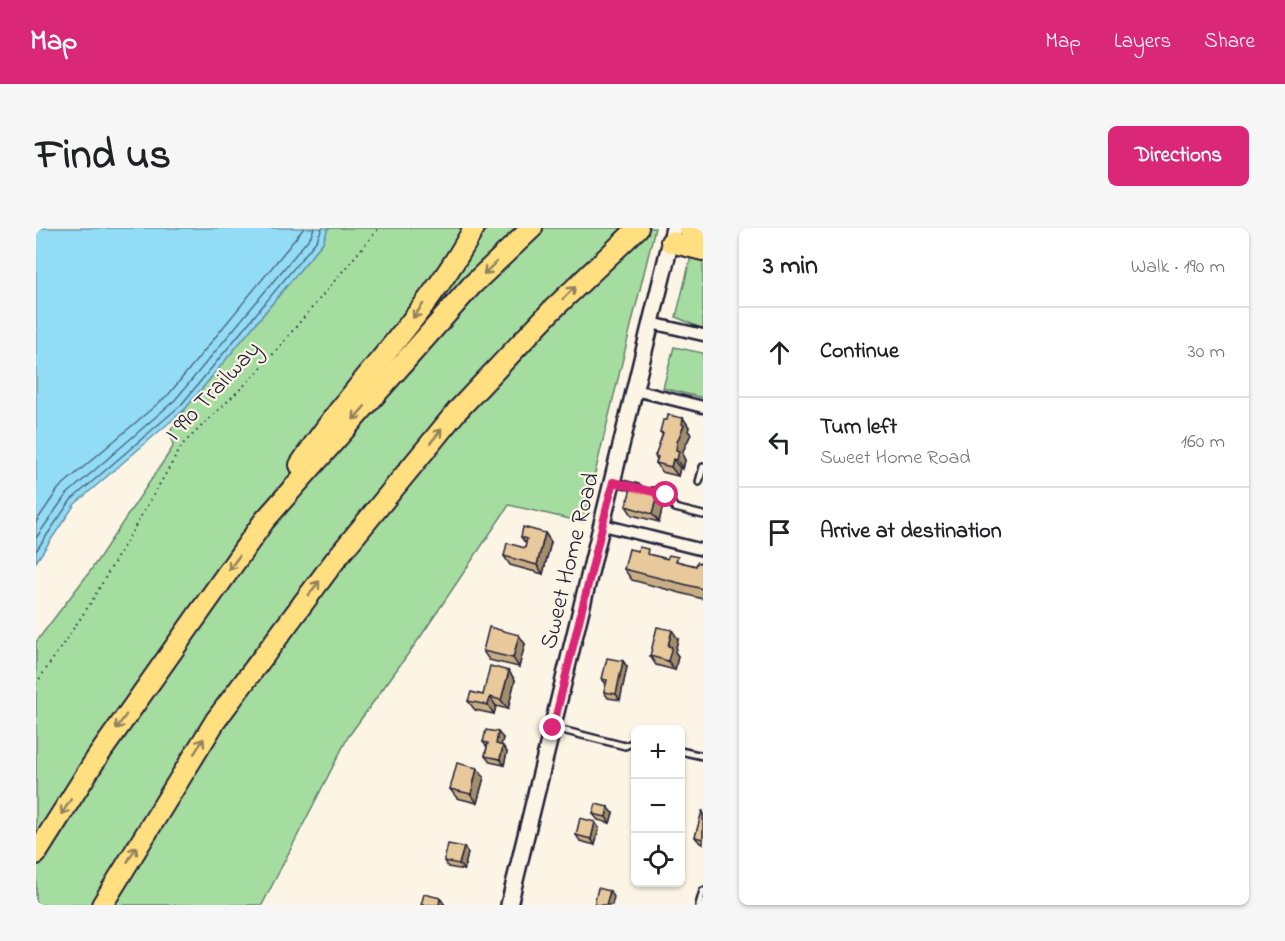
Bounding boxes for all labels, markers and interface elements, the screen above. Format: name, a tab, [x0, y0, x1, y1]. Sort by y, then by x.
text: Map	[30, 22, 77, 63]
text: Map	[1045, 27, 1081, 57]
text: Layers	[1114, 27, 1171, 57]
text: Share	[1204, 27, 1255, 57]
text: Find us	[36, 126, 171, 187]
button: Directions	[1108, 126, 1249, 186]
text: 3 min	[763, 248, 818, 286]
text: Walk · 190 m	[1131, 253, 1225, 282]
one-way arrow	[482, 261, 497, 276]
one-way arrow	[561, 287, 576, 301]
one-way arrow	[411, 303, 424, 319]
street label: I 990 Trailway	[158, 334, 271, 451]
icon: ahead	[763, 336, 796, 369]
text: Continue	[820, 336, 899, 368]
text: 30 m	[1188, 338, 1225, 367]
one-way arrow	[352, 405, 366, 420]
text: Turn left	[820, 412, 897, 444]
icon: left	[763, 426, 796, 459]
one-way arrow	[430, 428, 443, 444]
text: 160 m	[1181, 428, 1225, 457]
text: Sweet Home Road	[820, 444, 971, 473]
street label: Sweet Home Road	[532, 469, 610, 653]
route start	[652, 481, 678, 507]
icon: arrive	[763, 516, 796, 549]
text: Arrive at destination	[820, 516, 1002, 548]
one-way arrow	[228, 554, 240, 570]
one-way arrow	[307, 580, 320, 596]
one-way arrow	[115, 713, 127, 729]
route end	[539, 714, 565, 740]
map controls	[631, 725, 685, 887]
button: +	[631, 725, 685, 779]
one-way arrow	[193, 737, 206, 754]
button: −	[631, 779, 685, 833]
one-way arrow	[59, 798, 71, 815]
button: locate	[631, 833, 685, 887]
one-way arrow	[126, 846, 138, 863]

